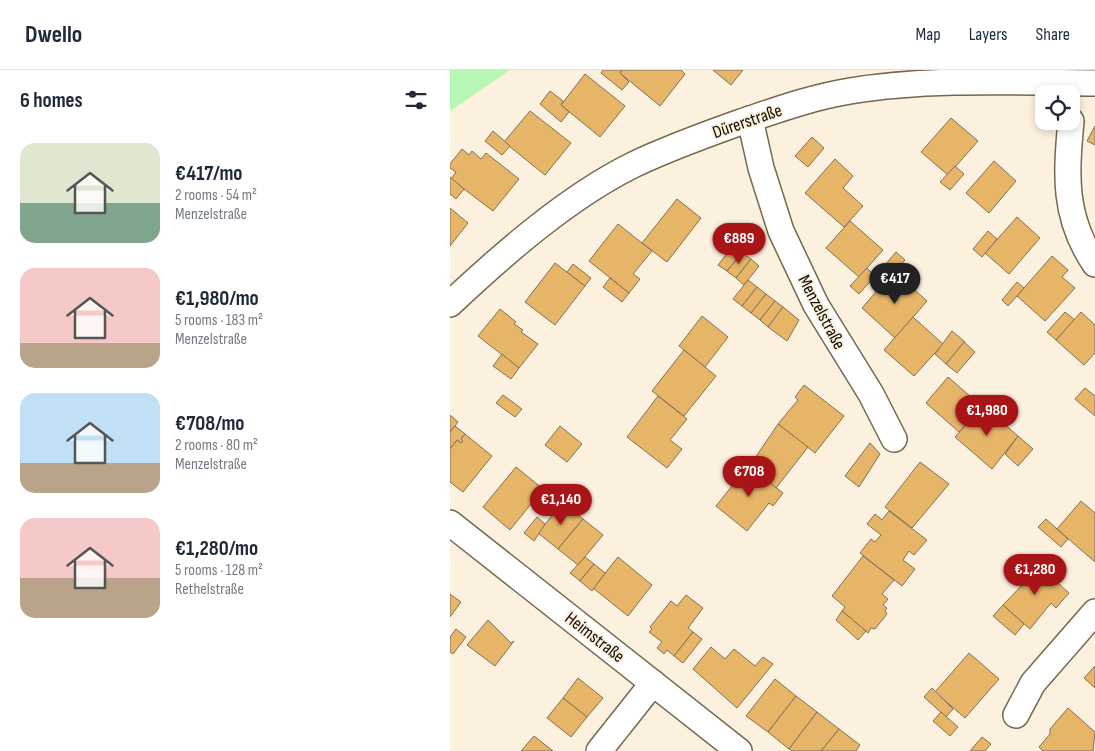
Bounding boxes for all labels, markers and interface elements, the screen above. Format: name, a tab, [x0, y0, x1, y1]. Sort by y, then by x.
text: Dwello	[25, 20, 82, 49]
text: Map	[916, 24, 941, 45]
text: Layers	[969, 24, 1008, 45]
text: Share	[1036, 24, 1070, 45]
map controls	[1035, 85, 1080, 130]
button: locate	[1035, 85, 1080, 130]
icon: filters	[402, 86, 430, 114]
text: 6 homes	[20, 88, 83, 113]
street label: Dürerstraße	[710, 100, 785, 143]
text: €417/mo	[175, 161, 243, 186]
icon: home	[60, 163, 120, 223]
text: 2 rooms · 54 m²	[175, 186, 257, 205]
text: Menzelstraße	[175, 205, 247, 224]
pin: €889	[709, 222, 769, 265]
text: €889	[724, 229, 754, 248]
pin: €417	[865, 262, 925, 305]
text: €417	[880, 269, 910, 288]
street label: Menzelstraße	[793, 272, 850, 353]
text: €1,980/mo	[175, 286, 259, 311]
icon: home	[60, 288, 120, 348]
text: 5 rooms · 183 m²	[175, 311, 263, 330]
text: Menzelstraße	[175, 330, 247, 349]
pin: €1,980	[946, 394, 1028, 437]
text: €1,980	[966, 401, 1008, 420]
text: €708/mo	[175, 411, 245, 436]
icon: home	[60, 413, 120, 473]
text: 2 rooms · 80 m²	[175, 436, 258, 455]
text: Menzelstraße	[175, 455, 247, 474]
pin: €708	[719, 456, 779, 498]
text: €708	[734, 462, 764, 481]
pin: €1,140	[520, 484, 602, 526]
text: €1,140	[541, 490, 581, 509]
text: €1,280/mo	[175, 536, 258, 561]
icon: home	[60, 538, 120, 598]
pin: €1,280	[994, 554, 1076, 596]
text: €1,280	[1015, 560, 1055, 579]
text: 5 rooms · 128 m²	[175, 561, 263, 580]
text: Rethelstraße	[175, 580, 244, 599]
street label: Heimstraße	[561, 608, 629, 667]

